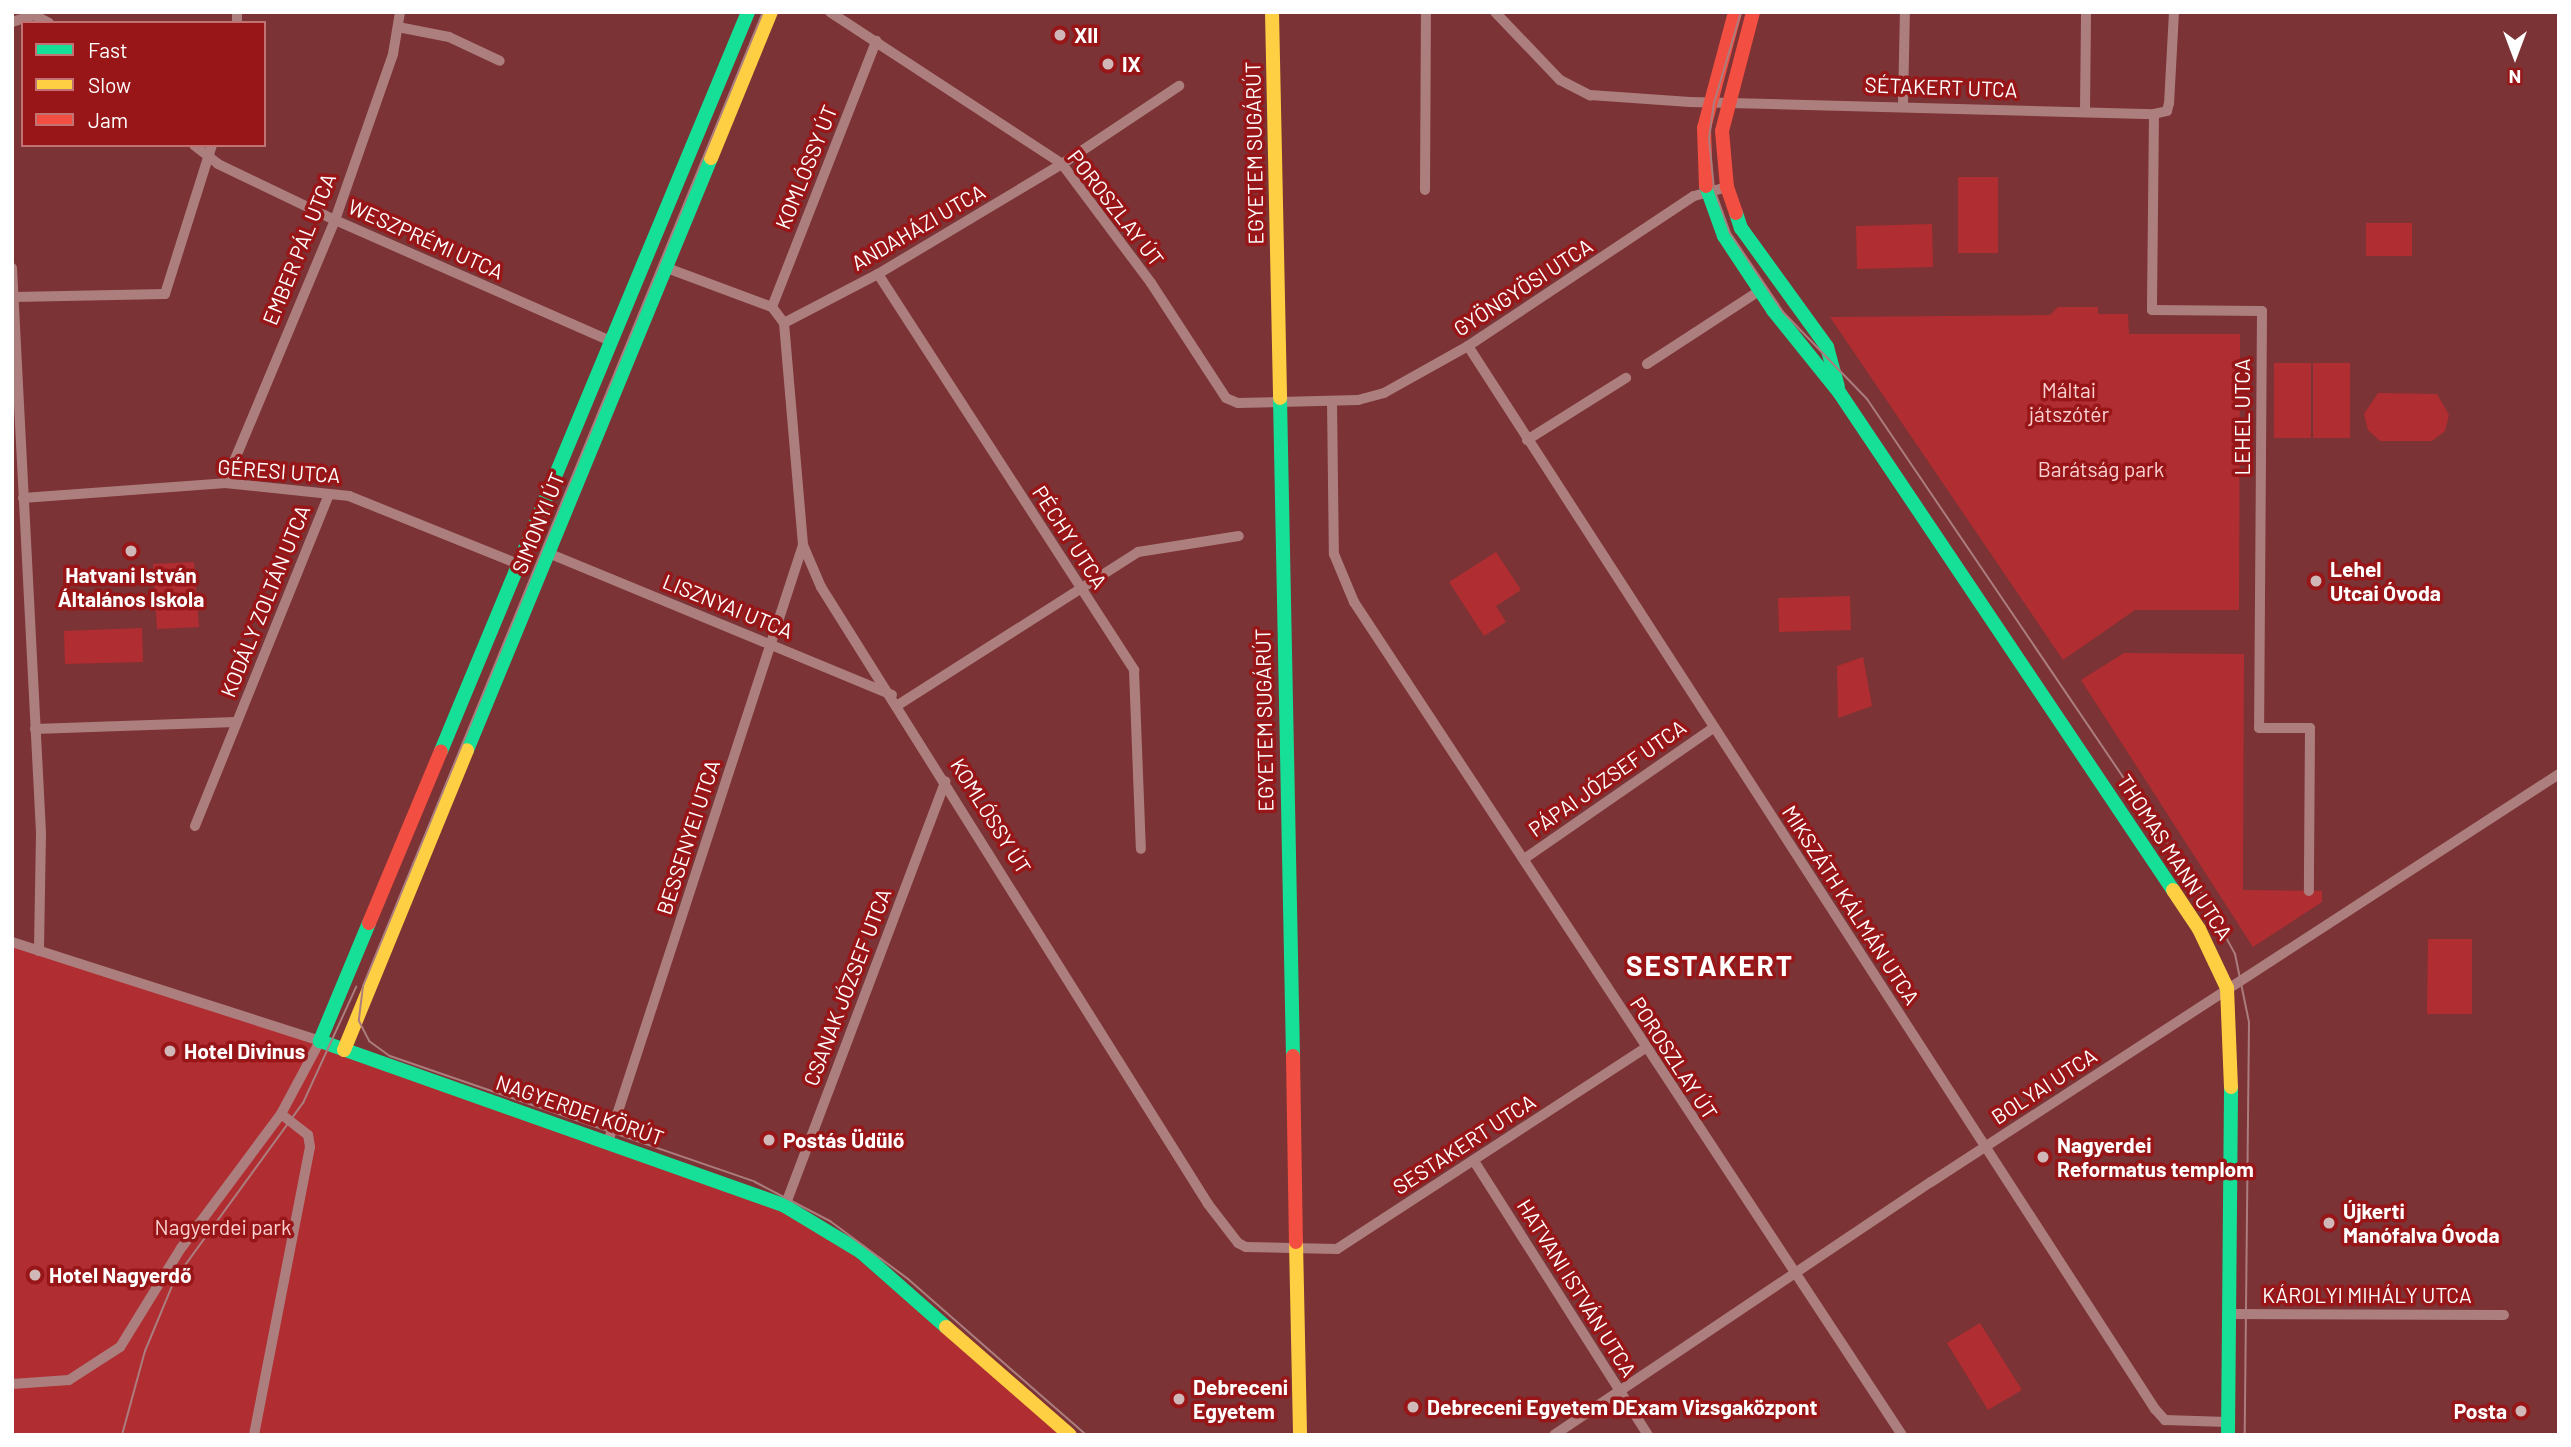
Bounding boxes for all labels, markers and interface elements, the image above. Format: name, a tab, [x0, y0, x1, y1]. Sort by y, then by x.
legend	[21, 21, 266, 147]
north arrow	[2480, 21, 2550, 91]
place label: XII	[1074, 22, 1098, 48]
marker: XII	[1052, 27, 1068, 43]
text: Fast	[88, 37, 128, 62]
place label: IX	[1122, 51, 1141, 77]
marker: IX	[1100, 56, 1116, 72]
street label: EGYETEM SUGÁRÚT	[1240, 61, 1268, 245]
text: N	[2509, 66, 2521, 89]
text: Slow	[88, 72, 131, 97]
street label: SÉTAKERT UTCA	[1864, 72, 2018, 102]
street label: KOMLÓSSY ÚT	[770, 101, 842, 233]
text: Jam	[88, 107, 128, 132]
street label: POROSZLAY ÚT	[1063, 145, 1169, 271]
street label: EMBER PÁL UTCA	[257, 169, 341, 329]
street label: ANDAHÁZI UTCA	[847, 179, 989, 275]
street label: WESZPRÉMI UTCA	[344, 193, 508, 285]
street label: GYÖNGYÖSI UTCA	[1449, 233, 1597, 341]
street label: LEHEL UTCA	[2229, 358, 2255, 476]
park label: Máltai játszótér	[2029, 377, 2109, 427]
street label: GÉRESI UTCA	[217, 454, 341, 488]
park label: Barátság park	[2038, 456, 2164, 482]
street label: SIMONYI ÚT	[506, 469, 570, 577]
street label: PÉCHY UTCA	[1027, 481, 1113, 593]
street label: KODÁLY ZOLTÁN UTCA	[215, 501, 315, 701]
marker: Hatvani István Általános Iskola	[123, 543, 139, 559]
place label: Lehel Utcai Óvoda	[2330, 556, 2441, 606]
place label: Hatvani István Általános Iskola	[58, 562, 204, 612]
street label: LISZNYAI UTCA	[659, 568, 797, 644]
marker: Lehel Utcai Óvoda	[2308, 573, 2324, 589]
street label: EGYETEM SUGÁRÚT	[1250, 628, 1278, 812]
street label: PÁPAI JÓZSEF UTCA	[1523, 714, 1691, 842]
street label: KOMLÓSSY ÚT	[945, 754, 1037, 878]
street label: BESSENYEI UTCA	[651, 756, 725, 918]
street label: THOMAS MANN UTCA	[2112, 770, 2238, 944]
street label: MIKSZÁTH KÁLMÁN UTCA	[1777, 801, 1925, 1009]
street label: CSANAK JÓZSEF UTCA	[798, 885, 896, 1089]
district label: SESTAKERT	[1627, 948, 1793, 982]
street label: POROSZLAY ÚT	[1625, 992, 1723, 1124]
place label: Hotel Divinus	[184, 1038, 305, 1064]
marker: Hotel Divinus	[162, 1043, 178, 1059]
street label: BOLYAI UTCA	[1987, 1043, 2101, 1129]
street label: NAGYERDEI KÖRÚT	[493, 1069, 667, 1151]
street label: SESTAKERT UTCA	[1388, 1089, 1540, 1199]
place label: Postás Üdülő	[783, 1127, 904, 1153]
marker: Postás Üdülő	[761, 1132, 777, 1148]
place label: Nagyerdei Reformatus templom	[2057, 1132, 2254, 1182]
marker: Nagyerdei Reformatus templom	[2035, 1149, 2051, 1165]
street label: HATVANI ISTVÁN UTCA	[1512, 1194, 1642, 1382]
place label: Újkerti Manófalva Óvoda	[2343, 1198, 2500, 1248]
park label: Nagyerdei park	[155, 1214, 291, 1240]
marker: Újkerti Manófalva Óvoda	[2321, 1215, 2337, 1231]
place label: Hotel Nagyerdő	[49, 1262, 191, 1288]
marker: Hotel Nagyerdő	[27, 1267, 43, 1283]
street label: KÁROLYI MIHÁLY UTCA	[2262, 1282, 2472, 1308]
place label: Debreceni Egyetem	[1193, 1374, 1288, 1424]
marker: Debreceni Egyetem	[1171, 1391, 1187, 1407]
place label: Debreceni Egyetem DExam Vizsgaközpont	[1427, 1394, 1817, 1420]
place label: Posta	[2454, 1398, 2507, 1424]
marker: Debreceni Egyetem DExam Vizsgaközpont	[1405, 1399, 1421, 1415]
marker: Posta	[2513, 1403, 2529, 1419]

